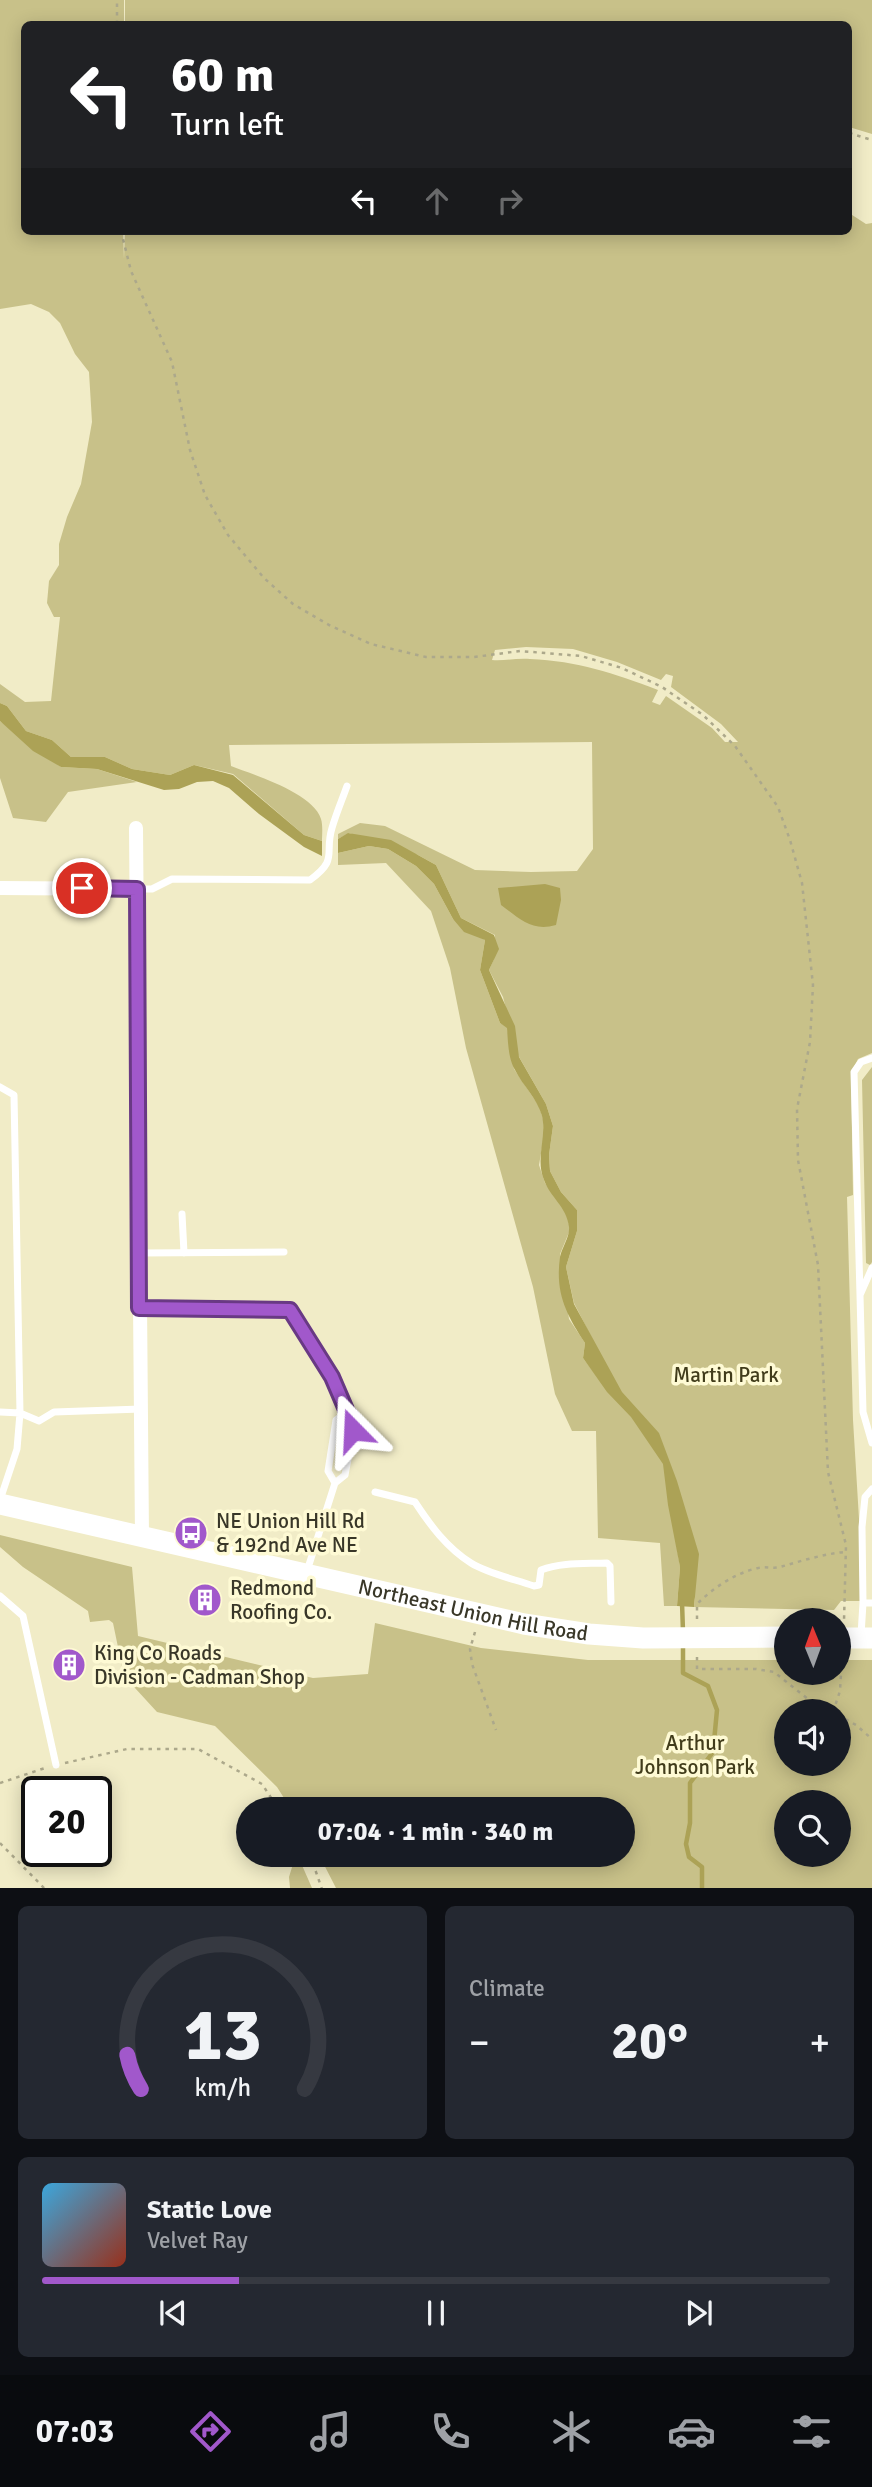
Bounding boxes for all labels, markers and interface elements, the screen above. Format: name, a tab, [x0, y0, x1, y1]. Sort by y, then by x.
text: 60 m	[171, 45, 274, 105]
icon: left	[56, 49, 147, 140]
text: Turn left	[171, 105, 284, 144]
icon: left	[345, 182, 383, 220]
icon: ahead	[418, 182, 456, 220]
icon: right	[491, 182, 529, 220]
pin	[52, 858, 112, 918]
icon: arrive	[63, 869, 101, 907]
park label: Martin Park	[673, 1362, 779, 1388]
position arrow	[316, 1393, 390, 1467]
place label: NE Union Hill Rd & 192nd Ave NE	[216, 1508, 365, 1558]
bus stop icon: NE Union Hill Rd & 192nd Ave NE	[172, 1514, 210, 1552]
street label: Northeast Union Hill Road	[356, 1573, 590, 1647]
place label: Redmond Roofing Co.	[230, 1575, 332, 1625]
building icon: Redmond Roofing Co.	[186, 1581, 224, 1619]
north arrow	[774, 1608, 850, 1685]
map controls	[774, 1608, 851, 1867]
place label: King Co Roads Division - Cadman Shop	[94, 1640, 305, 1690]
building icon: King Co Roads Division - Cadman Shop	[50, 1646, 88, 1684]
button: sound	[774, 1699, 851, 1776]
park label: Arthur Johnson Park	[635, 1730, 755, 1780]
speed limit sign: 20	[21, 1776, 112, 1867]
button: search	[774, 1790, 851, 1867]
text: 07:04 · 1 min · 340 m	[318, 1816, 553, 1848]
text: Climate	[469, 1974, 545, 2003]
text: 13	[183, 1991, 262, 2080]
text: 20°	[611, 2009, 688, 2073]
text: −	[469, 2019, 490, 2066]
text: +	[809, 2019, 830, 2066]
text: km/h	[194, 2071, 251, 2102]
text: Static Love	[147, 2194, 272, 2226]
text: Velvet Ray	[147, 2226, 248, 2255]
icon: previous	[154, 2294, 192, 2332]
icon: pause	[417, 2294, 455, 2332]
icon: next	[680, 2294, 718, 2332]
icon: directions	[186, 2407, 235, 2456]
icon: music	[306, 2407, 355, 2456]
icon: phone	[426, 2407, 475, 2456]
icon: climate	[547, 2407, 596, 2456]
icon: car	[667, 2407, 716, 2456]
icon: filters	[787, 2407, 836, 2456]
text: 07:03	[36, 2412, 114, 2451]

